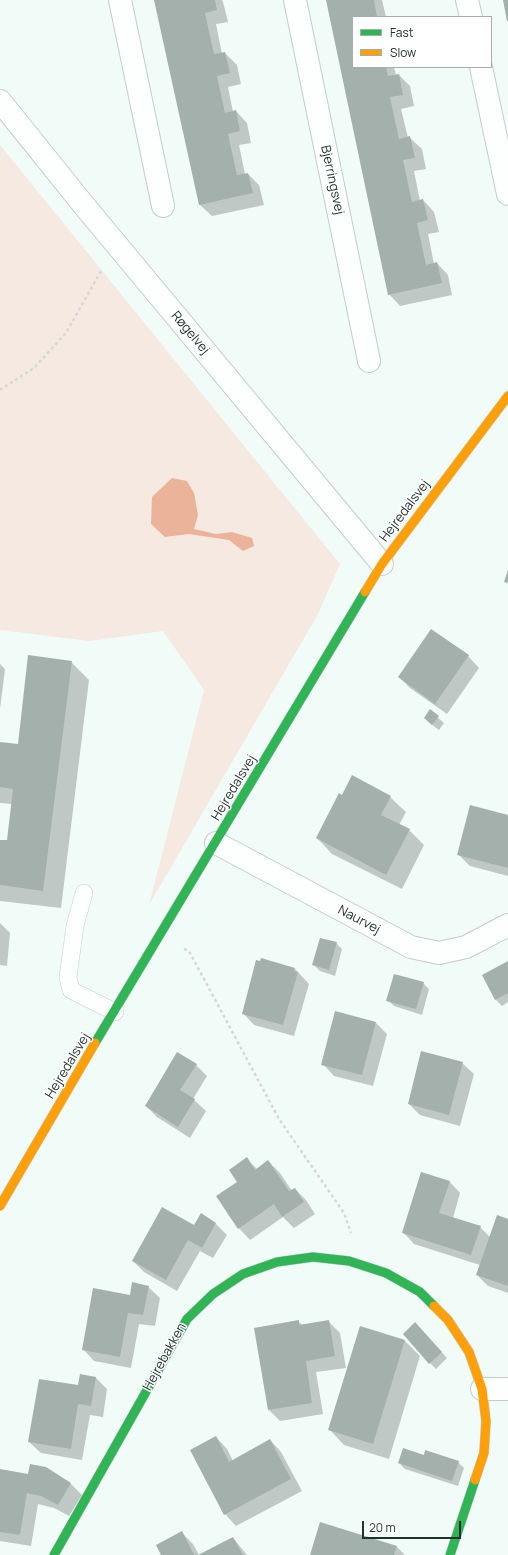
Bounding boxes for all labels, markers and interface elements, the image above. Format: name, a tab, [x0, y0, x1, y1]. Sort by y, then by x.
legend	[352, 16, 492, 68]
text: Fast	[390, 24, 414, 41]
text: Slow	[390, 44, 416, 61]
street label: Bjerringsvej	[317, 144, 347, 216]
street label: Røgelvej	[168, 308, 212, 358]
street label: Hejredalsvej	[377, 477, 433, 545]
street label: Hejredalsvej	[208, 752, 260, 824]
street label: Naurvej	[335, 902, 383, 938]
street label: Hejredalsvej	[42, 1030, 94, 1102]
street label: Hejrebakken	[140, 1321, 190, 1393]
scale bar	[364, 1513, 463, 1539]
text: 20 m	[369, 1519, 396, 1536]

